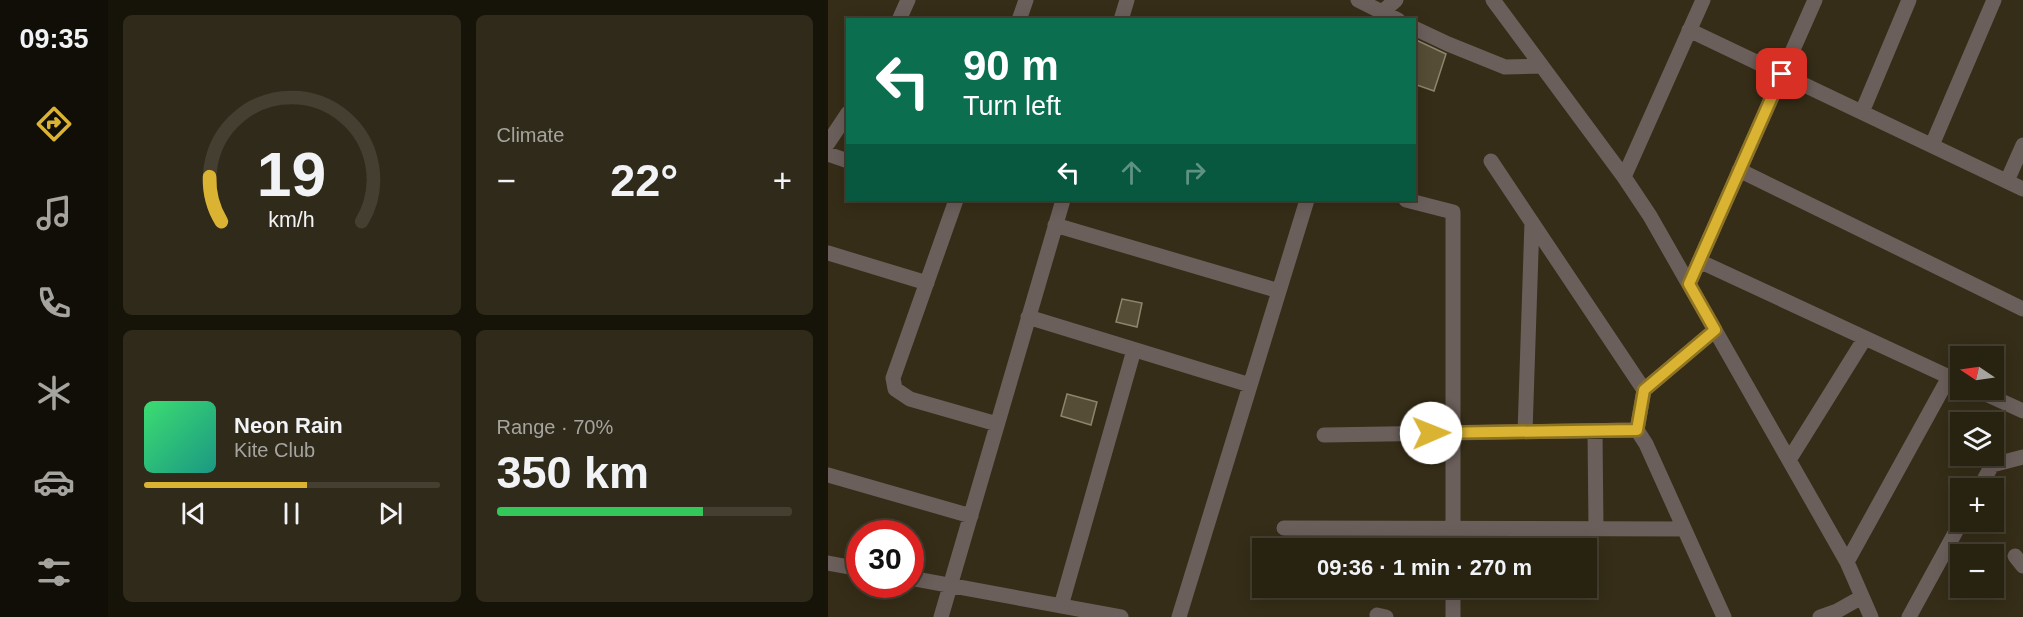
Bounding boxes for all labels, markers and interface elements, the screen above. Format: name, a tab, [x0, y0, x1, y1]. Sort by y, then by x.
text: 09:35	[19, 24, 89, 54]
icon: left	[864, 42, 942, 120]
text: 90 m	[963, 42, 1059, 89]
pin	[1756, 48, 1807, 99]
icon: arrive	[1765, 57, 1798, 90]
text: Turn left	[963, 91, 1061, 121]
icon: directions	[33, 103, 75, 145]
text: Climate	[497, 124, 564, 146]
text: 19	[257, 140, 326, 209]
text: 22°	[610, 155, 678, 206]
icon: left	[1052, 156, 1085, 189]
icon: ahead	[1115, 156, 1148, 189]
icon: right	[1178, 156, 1211, 189]
text: −	[497, 162, 516, 199]
text: +	[773, 162, 792, 199]
icon: music	[33, 192, 75, 234]
text: km/h	[269, 208, 315, 232]
icon: phone	[33, 282, 75, 324]
north arrow	[1950, 346, 2004, 400]
map controls	[1950, 346, 2004, 598]
icon: climate	[33, 372, 75, 414]
position arrow	[1399, 401, 1463, 465]
button: layers	[1950, 412, 2004, 466]
text: Neon Rain	[234, 413, 343, 438]
text: Range · 70%	[497, 416, 613, 438]
text: Kite Club	[234, 439, 315, 461]
text: 350 km	[497, 447, 649, 498]
icon: car	[33, 461, 75, 503]
button: +	[1950, 478, 2004, 532]
icon: previous	[177, 497, 210, 530]
icon: pause	[275, 497, 308, 530]
icon: next	[374, 497, 407, 530]
speed limit sign: 30	[846, 520, 924, 598]
button: −	[1950, 544, 2004, 598]
icon: filters	[33, 551, 75, 593]
text: 09:36 · 1 min · 270 m	[1317, 555, 1532, 580]

